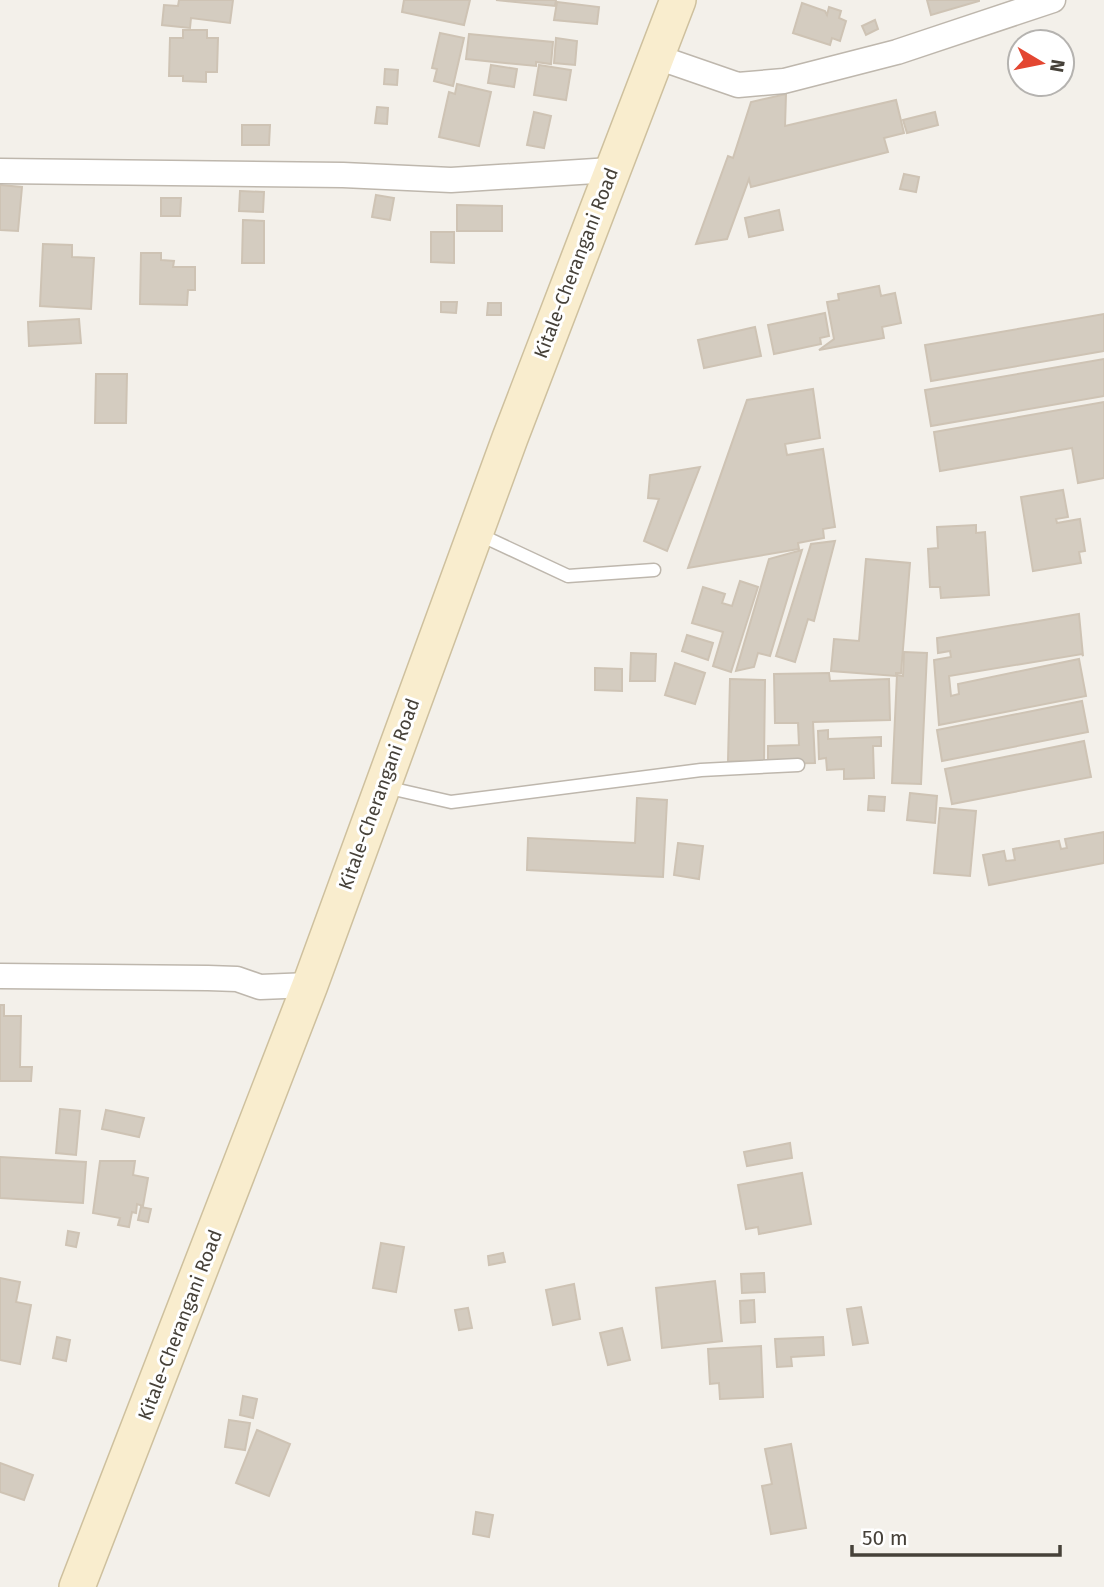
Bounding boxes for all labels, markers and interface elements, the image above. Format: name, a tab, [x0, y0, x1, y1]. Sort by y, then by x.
north arrow	[1006, 28, 1076, 98]
text: N	[1045, 58, 1070, 74]
street label: Kitale-Cherangani Road	[529, 164, 623, 362]
street label: Kitale-Cherangani Road	[334, 695, 424, 893]
street label: Kitale-Cherangani Road	[133, 1226, 227, 1424]
scale bar	[852, 1514, 1060, 1558]
text: 50 m	[862, 1525, 908, 1551]

